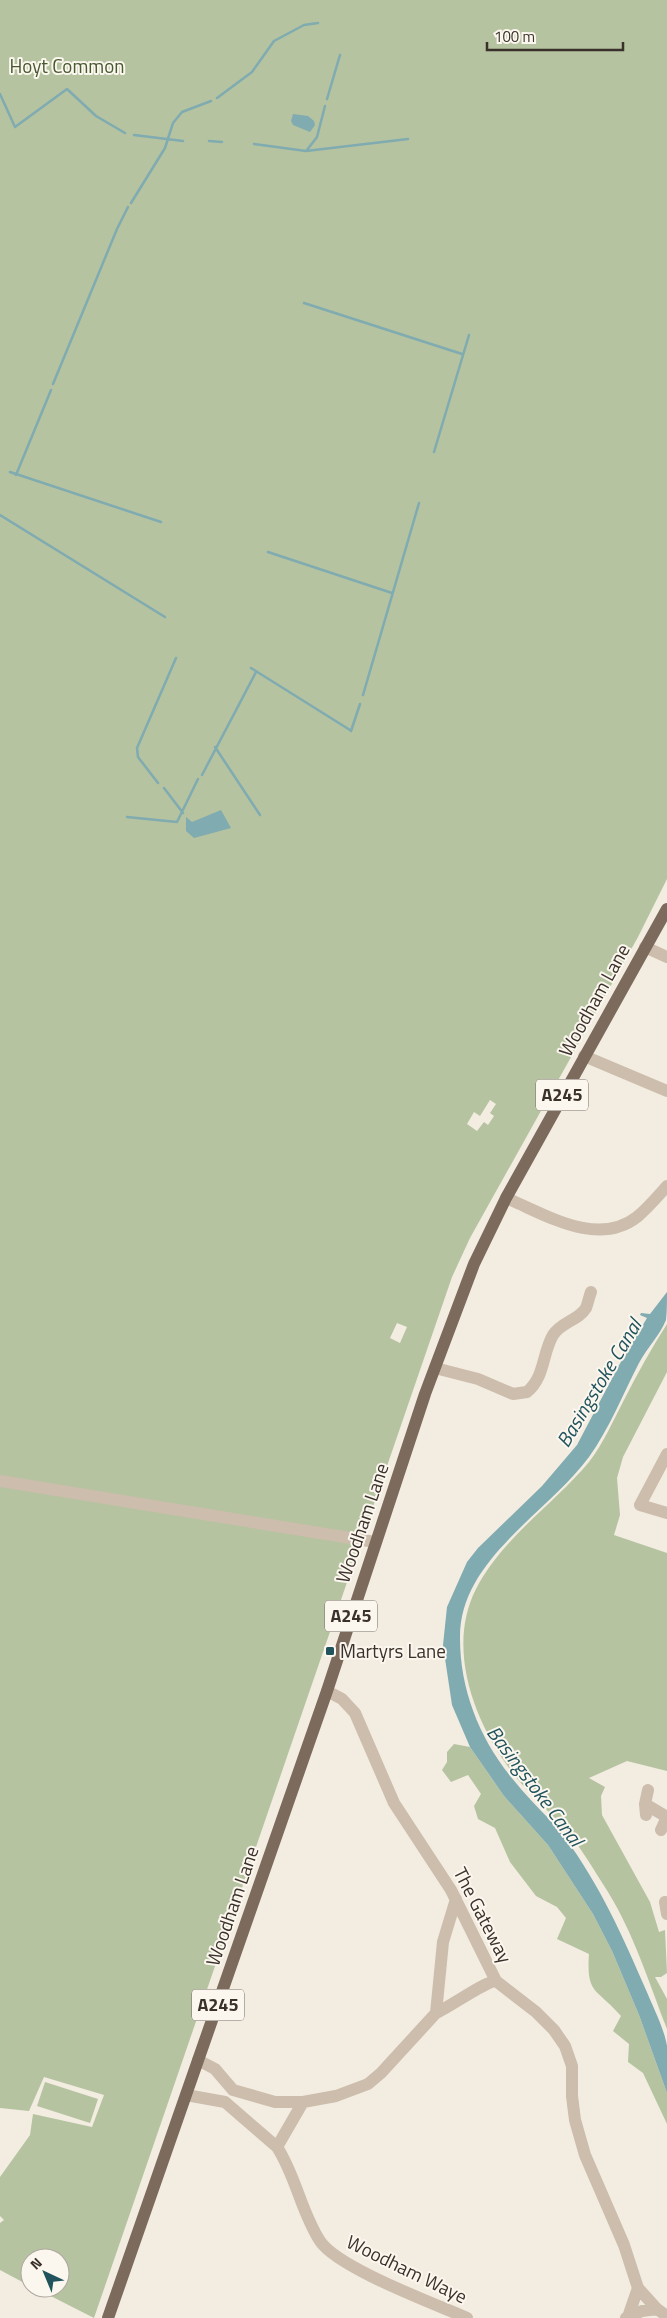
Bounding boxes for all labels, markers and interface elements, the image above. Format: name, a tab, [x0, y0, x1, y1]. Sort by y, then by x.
scale bar	[487, 20, 623, 52]
text: 100 m	[494, 25, 535, 48]
park label: Hoyt Common	[10, 51, 124, 80]
street label: Woodham Lane	[551, 938, 636, 1061]
road number: A245	[536, 1080, 588, 1110]
water label: Basingstoke Canal	[548, 1310, 651, 1453]
street label: Woodham Lane	[328, 1459, 396, 1587]
road number: A245	[325, 1600, 377, 1632]
place label: Martyrs Lane	[340, 1636, 446, 1665]
marker: Martyrs Lane	[324, 1645, 336, 1657]
water label: Basingstoke Canal	[479, 1719, 593, 1855]
street label: Woodham Lane	[198, 1842, 266, 1970]
street label: The Gateway	[447, 1862, 520, 1968]
road number: A245	[192, 1990, 244, 2020]
street label: Woodham Waye	[342, 2227, 472, 2310]
north arrow	[20, 2248, 70, 2298]
text: N	[25, 2252, 46, 2274]

